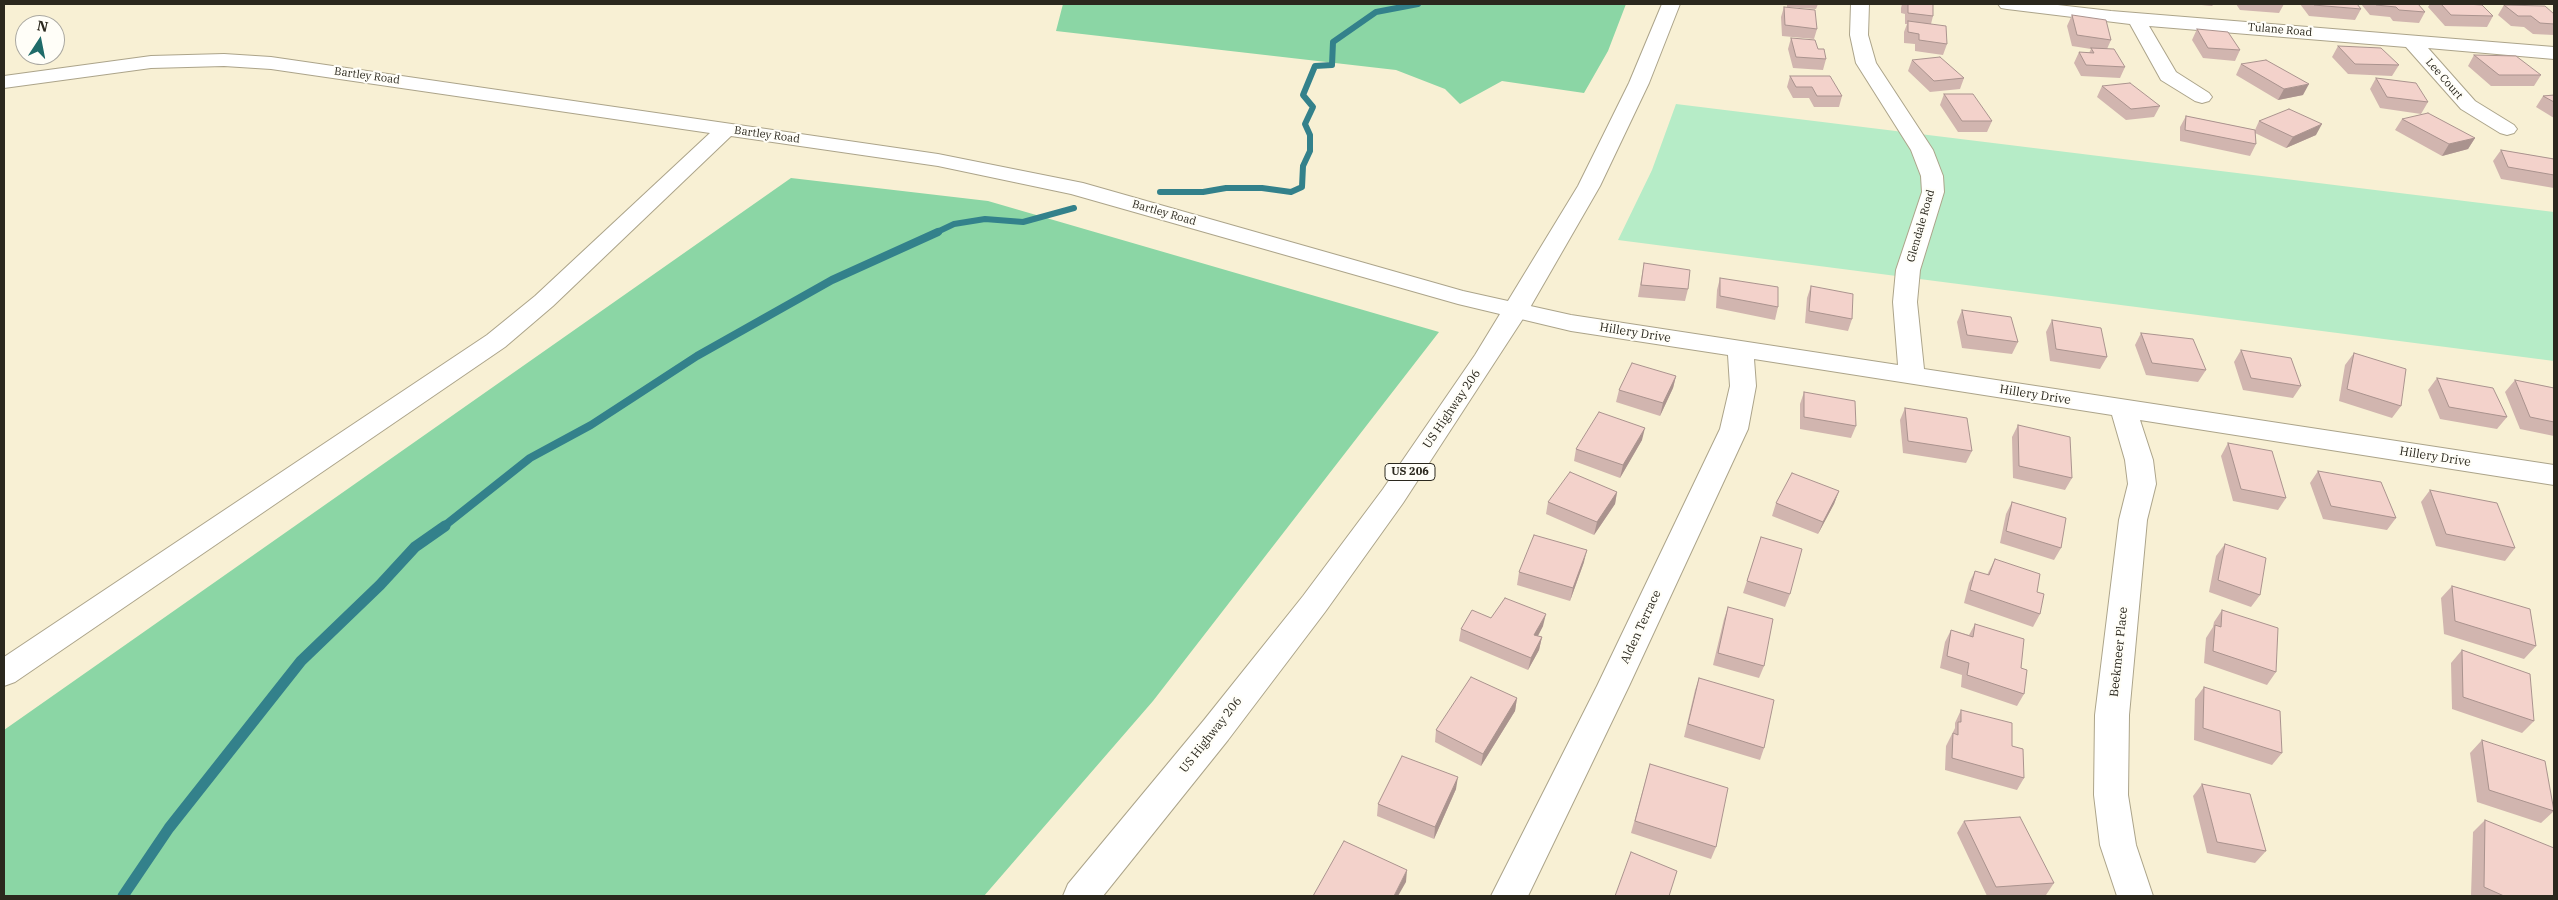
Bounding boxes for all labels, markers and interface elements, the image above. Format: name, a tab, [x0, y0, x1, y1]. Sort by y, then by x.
north arrow	[15, 15, 65, 65]
text: N	[36, 16, 50, 36]
street label: Tulane Road	[2247, 21, 2313, 39]
street label: Lee Court	[2423, 56, 2465, 102]
street label: Bartley Road	[333, 65, 401, 87]
street label: Bartley Road	[733, 124, 801, 146]
street label: Glendale Road	[1904, 188, 1938, 264]
street label: Bartley Road	[1130, 198, 1198, 228]
street label: Hillery Drive	[1598, 320, 1672, 346]
street label: US Highway 206	[1420, 367, 1484, 451]
street label: Hillery Drive	[1998, 382, 2072, 408]
street label: Hillery Drive	[2398, 444, 2472, 470]
road number: US 206	[1385, 464, 1435, 481]
street label: Alden Terrace	[1618, 588, 1664, 666]
street label: Beekmeer Place	[2107, 606, 2131, 698]
street label: US Highway 206	[1177, 694, 1245, 776]

